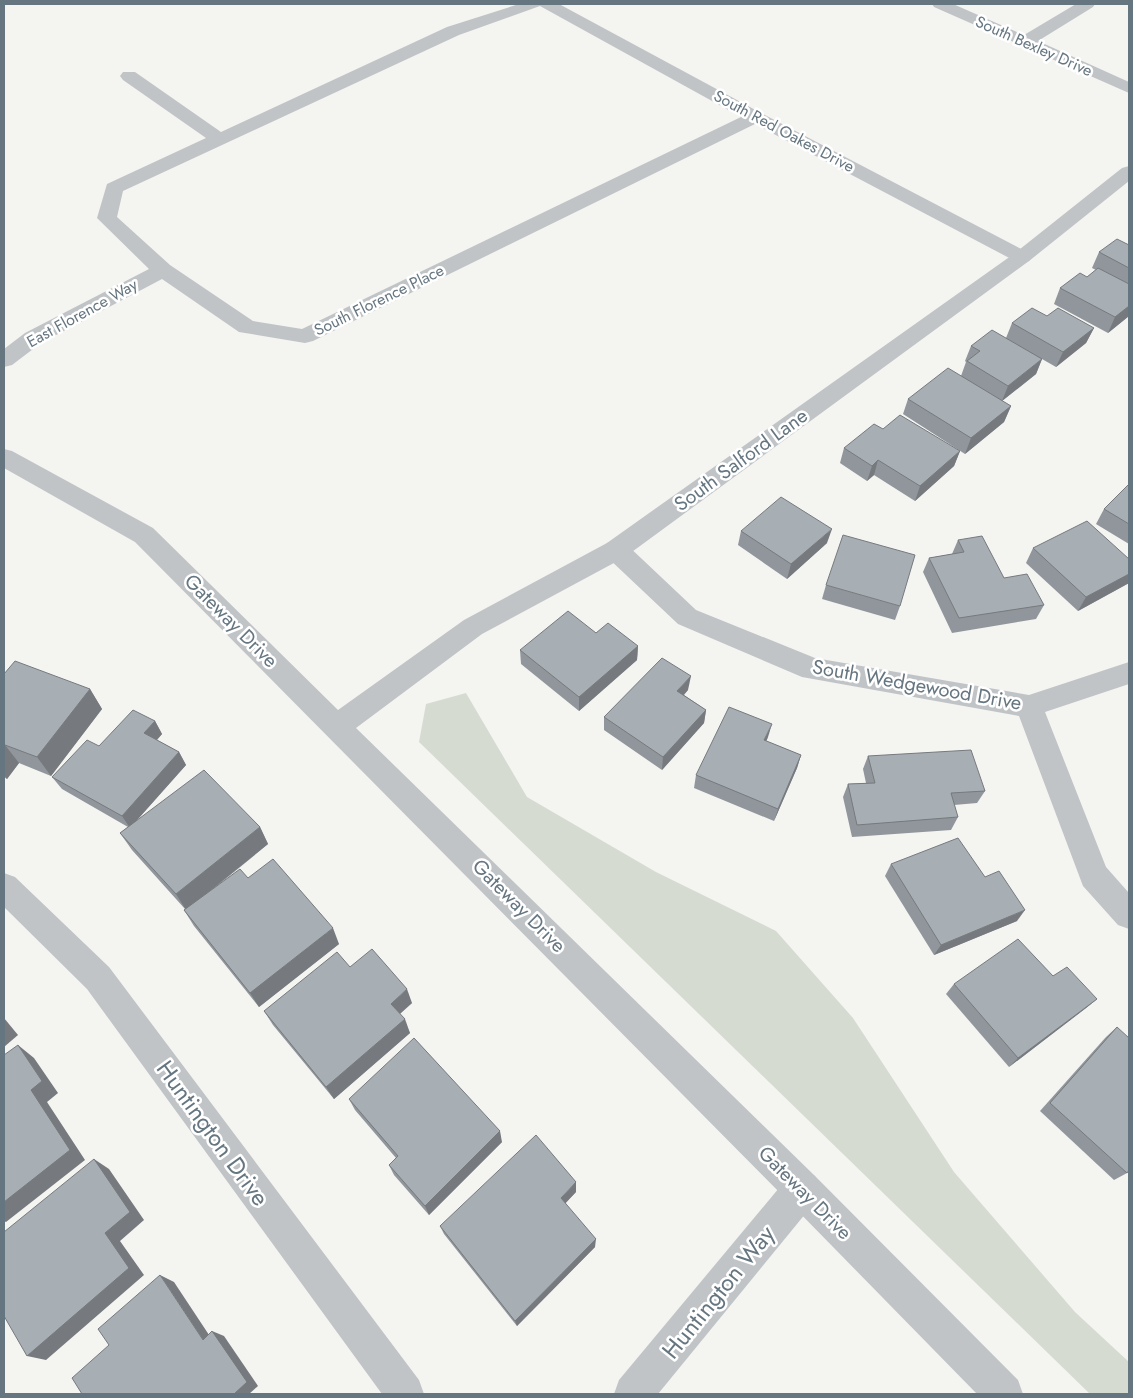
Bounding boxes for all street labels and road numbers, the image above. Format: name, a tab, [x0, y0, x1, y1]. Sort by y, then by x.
street label: South Bexley Drive	[972, 10, 1096, 82]
street label: South Red Oakes Drive	[710, 84, 858, 178]
street label: South Florence Place	[310, 259, 448, 341]
street label: East Florence Way	[22, 273, 142, 353]
street label: South Salford Lane	[668, 401, 814, 519]
street label: Gateway Drive	[178, 568, 284, 674]
street label: South Wedgewood Drive	[810, 652, 1024, 718]
street label: Gateway Drive	[466, 853, 572, 959]
street label: Huntington Drive	[148, 1053, 278, 1213]
street label: Gateway Drive	[752, 1140, 858, 1246]
street label: Huntington Way	[653, 1217, 783, 1366]

